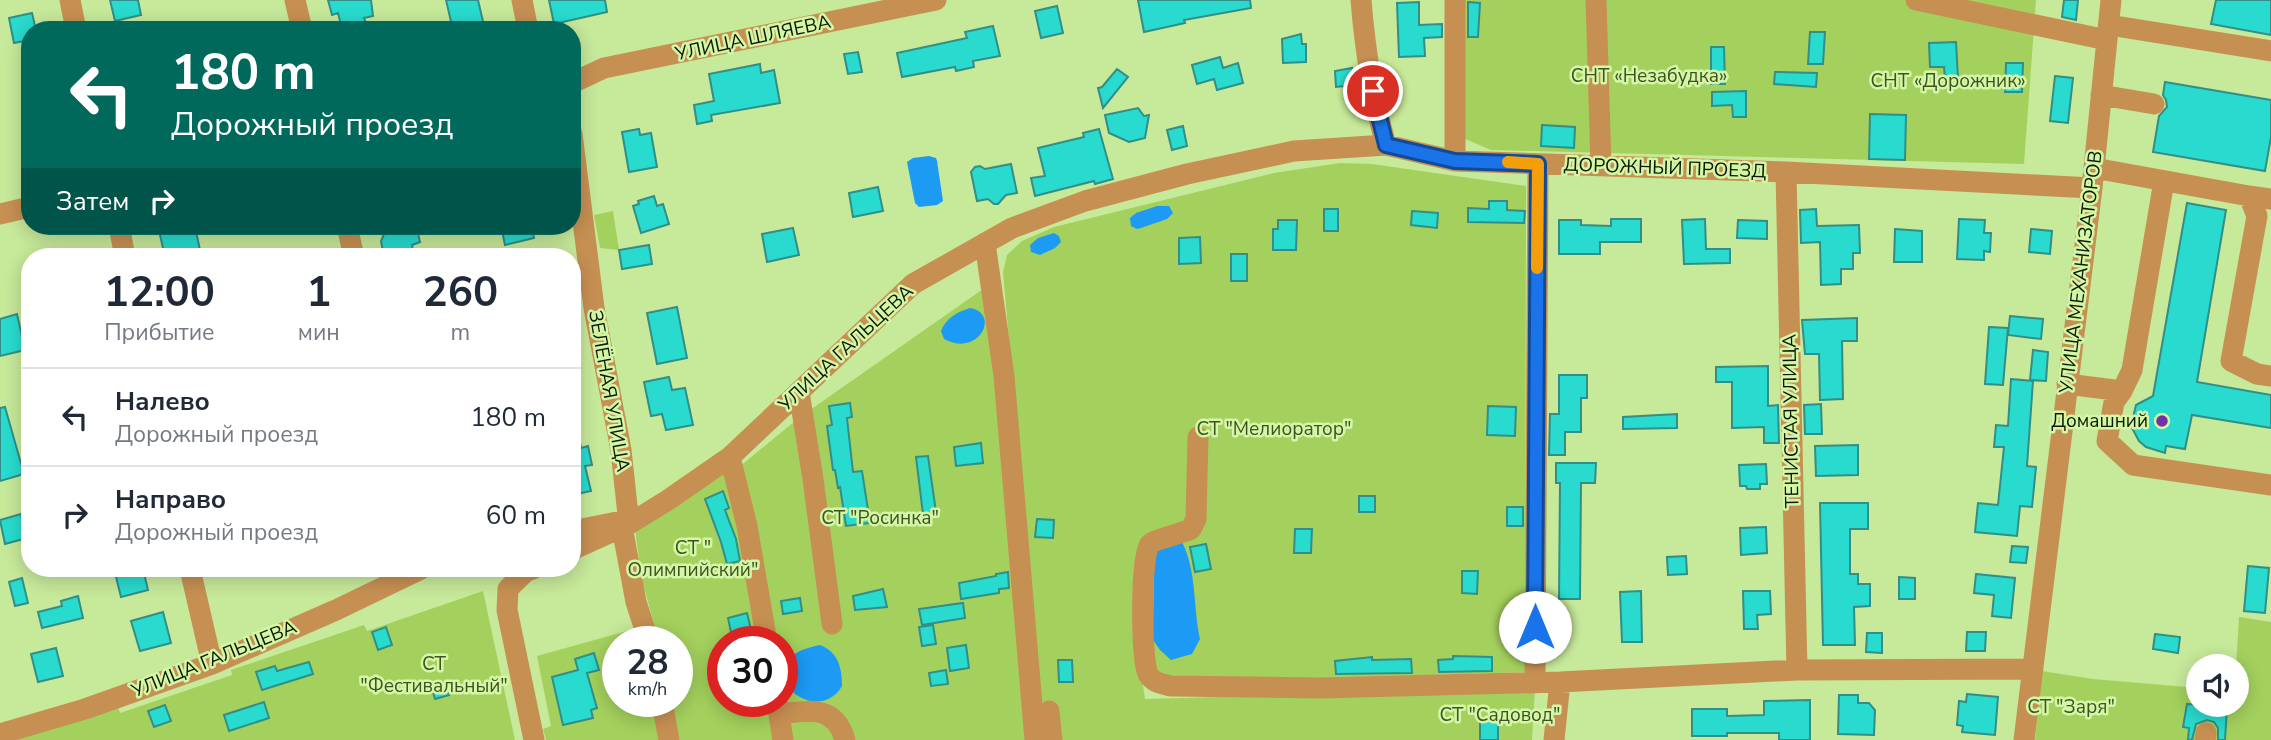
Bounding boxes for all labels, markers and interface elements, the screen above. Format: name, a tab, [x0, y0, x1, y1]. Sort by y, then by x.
street label: УЛИЦА ШЛЯЕВА	[672, 9, 833, 67]
text: 180 m	[171, 39, 315, 106]
icon: left	[56, 49, 147, 140]
pin	[1343, 61, 1403, 121]
park label: СНТ «Незабудка»	[1571, 63, 1727, 89]
park label: СНТ «Дорожник»	[1870, 68, 2026, 94]
icon: arrive	[1354, 72, 1392, 110]
text: Дорожный проезд	[171, 103, 454, 146]
street label: УЛИЦА МЕХАНИЗАТОРОВ	[2053, 149, 2109, 396]
street label: ДОРОЖНЫЙ ПРОЕЗД	[1563, 151, 1767, 185]
icon: right	[143, 182, 181, 220]
text: Затем	[56, 184, 129, 219]
text: 12:00	[104, 264, 215, 321]
text: 1	[306, 264, 331, 321]
text: 260	[423, 264, 498, 321]
street label: УЛИЦА ГАЛЬЦЕВА	[772, 278, 919, 418]
street label: ЗЕЛЁНАЯ УЛИЦА	[582, 308, 636, 474]
text: Прибытие	[104, 317, 215, 348]
text: мин	[298, 317, 340, 348]
text: m	[451, 317, 470, 348]
street label: ТЕНИСТАЯ УЛИЦА	[1776, 334, 1806, 508]
text: Налево	[115, 384, 210, 419]
icon: left	[56, 398, 94, 436]
text: 180 m	[470, 400, 546, 435]
place label: Домашний	[2051, 408, 2148, 434]
marker: Домашний	[2154, 413, 2170, 429]
park label: СТ "Мелиоратор"	[1196, 416, 1352, 442]
text: Дорожный проезд	[115, 419, 318, 450]
text: Направо	[115, 482, 226, 517]
icon: right	[56, 496, 94, 534]
text: 60 m	[486, 498, 546, 533]
park label: СТ "Росинка"	[821, 505, 939, 531]
text: Дорожный проезд	[115, 517, 318, 548]
park label: СТ " Олимпийский"	[628, 535, 758, 583]
position arrow	[1498, 590, 1572, 664]
street label: УЛИЦА ГАЛЬЦЕВА	[127, 614, 300, 704]
speed limit sign: 30	[707, 626, 798, 717]
text: 28	[626, 639, 669, 686]
park label: СТ "Фестивальный"	[360, 651, 508, 699]
map controls	[2186, 654, 2249, 717]
button: sound	[2186, 654, 2249, 717]
text: km/h	[628, 677, 667, 701]
park label: СТ "Заря"	[2027, 694, 2115, 720]
park label: СТ "Садовод"	[1440, 702, 1560, 728]

